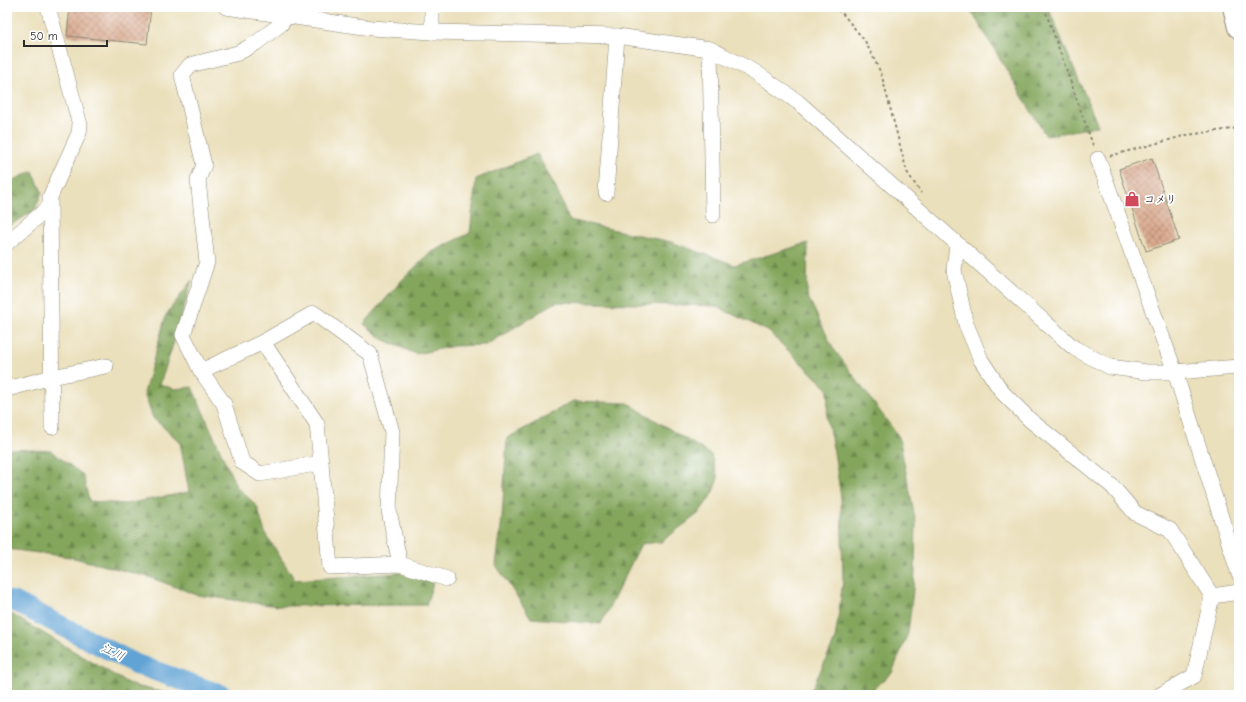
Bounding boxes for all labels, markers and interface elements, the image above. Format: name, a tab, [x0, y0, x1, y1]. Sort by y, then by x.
scale bar	[24, 22, 107, 48]
text: 50 m	[30, 29, 58, 43]
shop icon: コメリ	[1123, 190, 1141, 208]
place label: コメリ	[1144, 193, 1177, 206]
water label: 江川	[99, 640, 127, 664]

